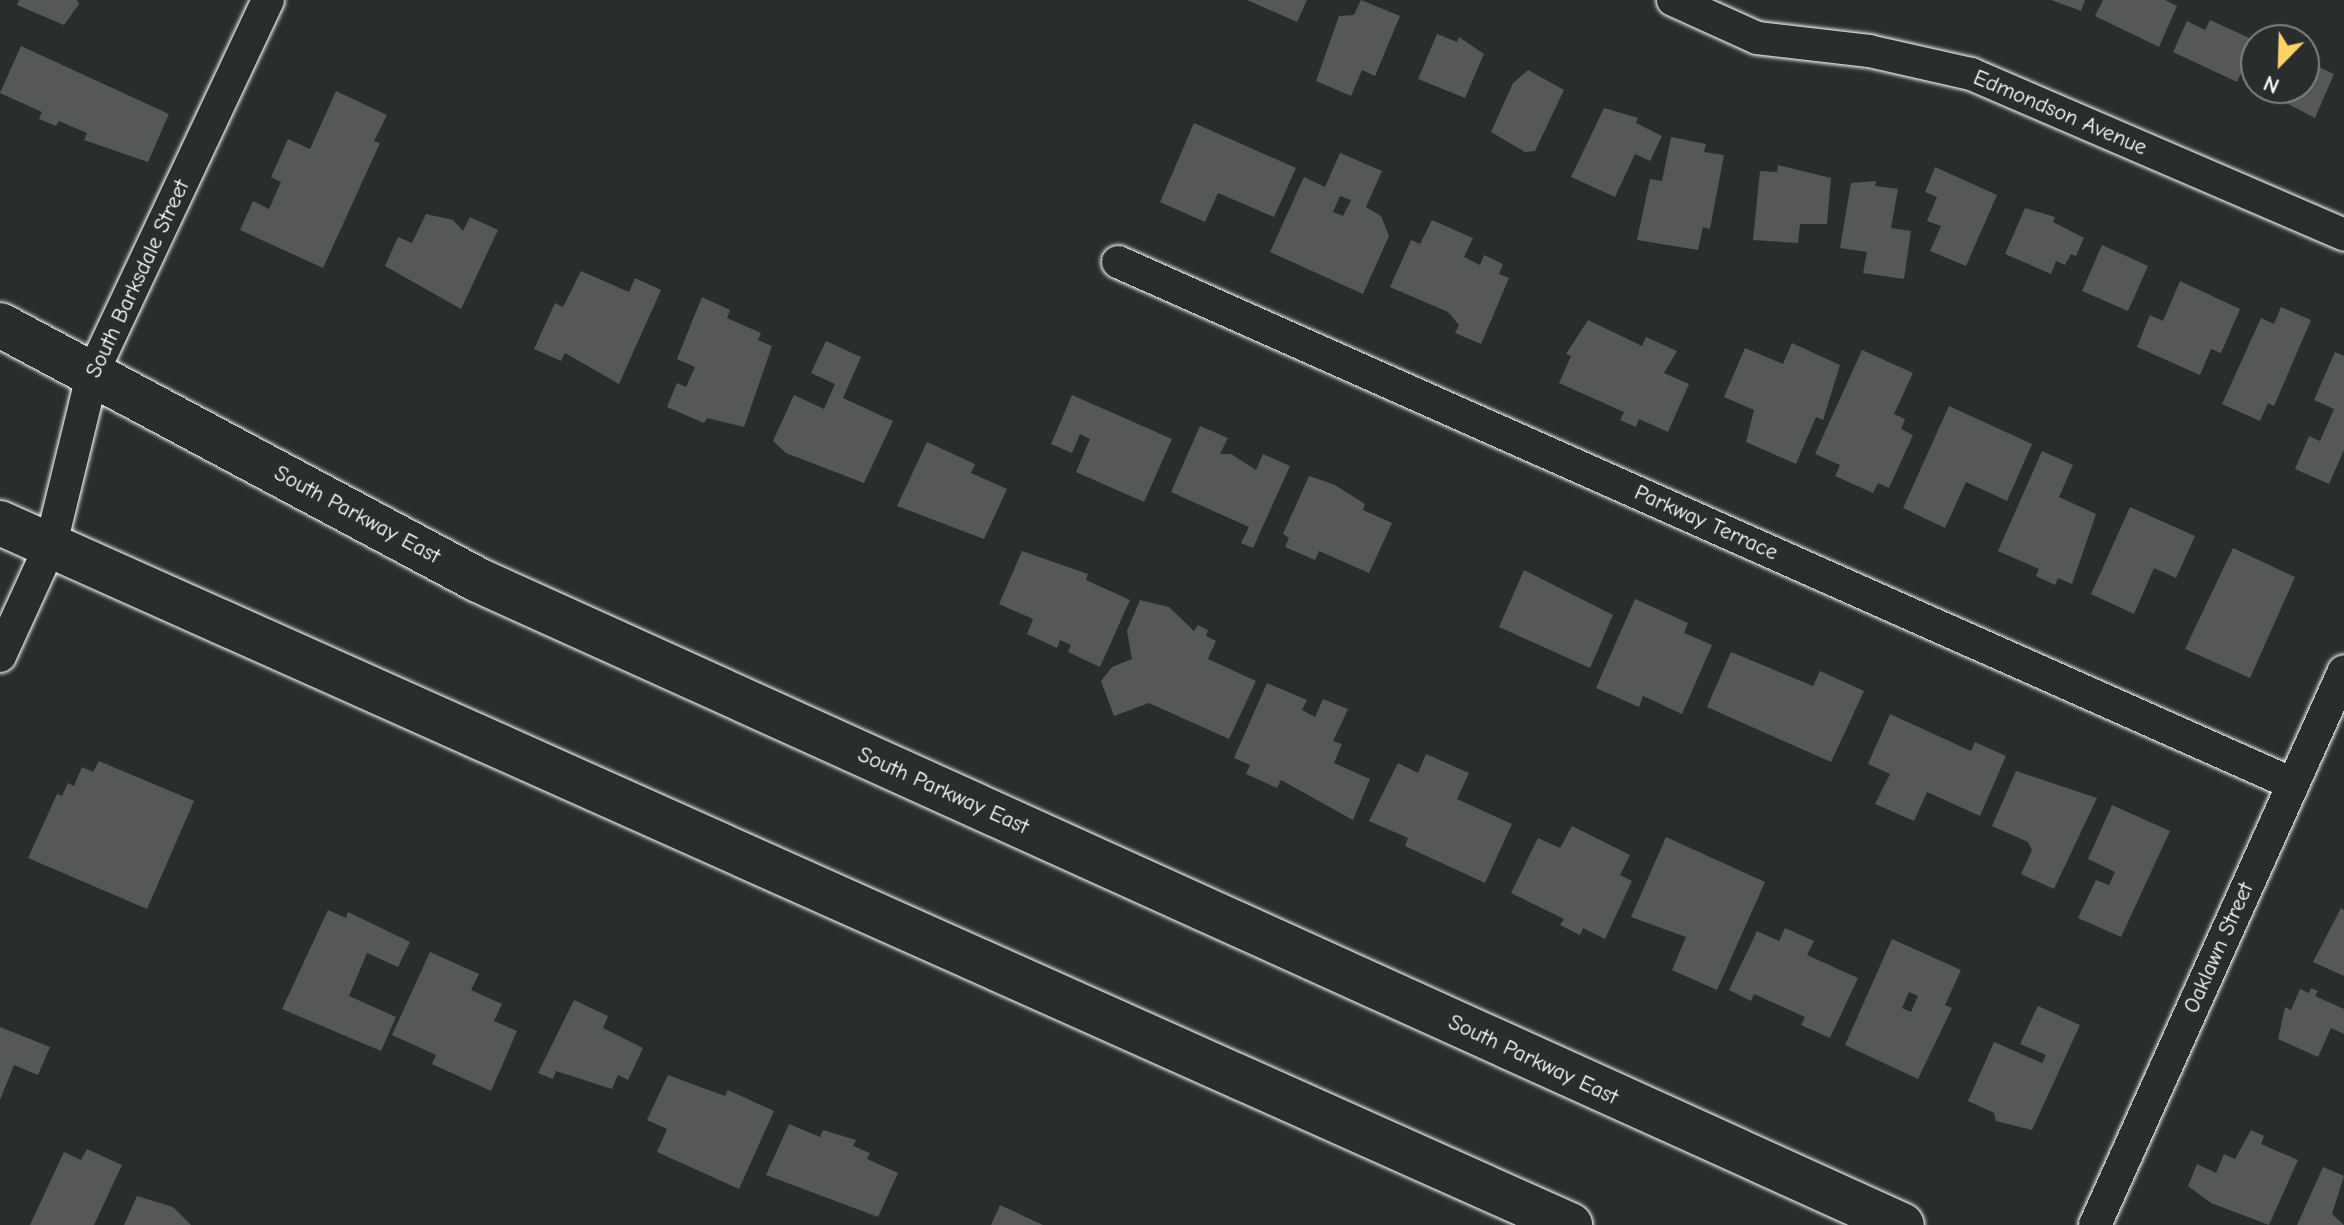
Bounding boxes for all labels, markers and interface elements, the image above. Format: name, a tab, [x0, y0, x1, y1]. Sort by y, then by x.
north arrow	[2240, 24, 2320, 104]
street label: Edmondson Avenue	[1969, 65, 2151, 161]
text: N	[2260, 69, 2283, 99]
street label: South Barksdale Street	[81, 176, 195, 382]
street label: South Parkway East	[270, 460, 444, 570]
street label: Parkway Terrace	[1630, 480, 1782, 566]
street label: South Parkway East	[854, 742, 1032, 840]
street label: Oaklawn Street	[2178, 879, 2260, 1017]
street label: South Parkway East	[1444, 1009, 1622, 1111]

